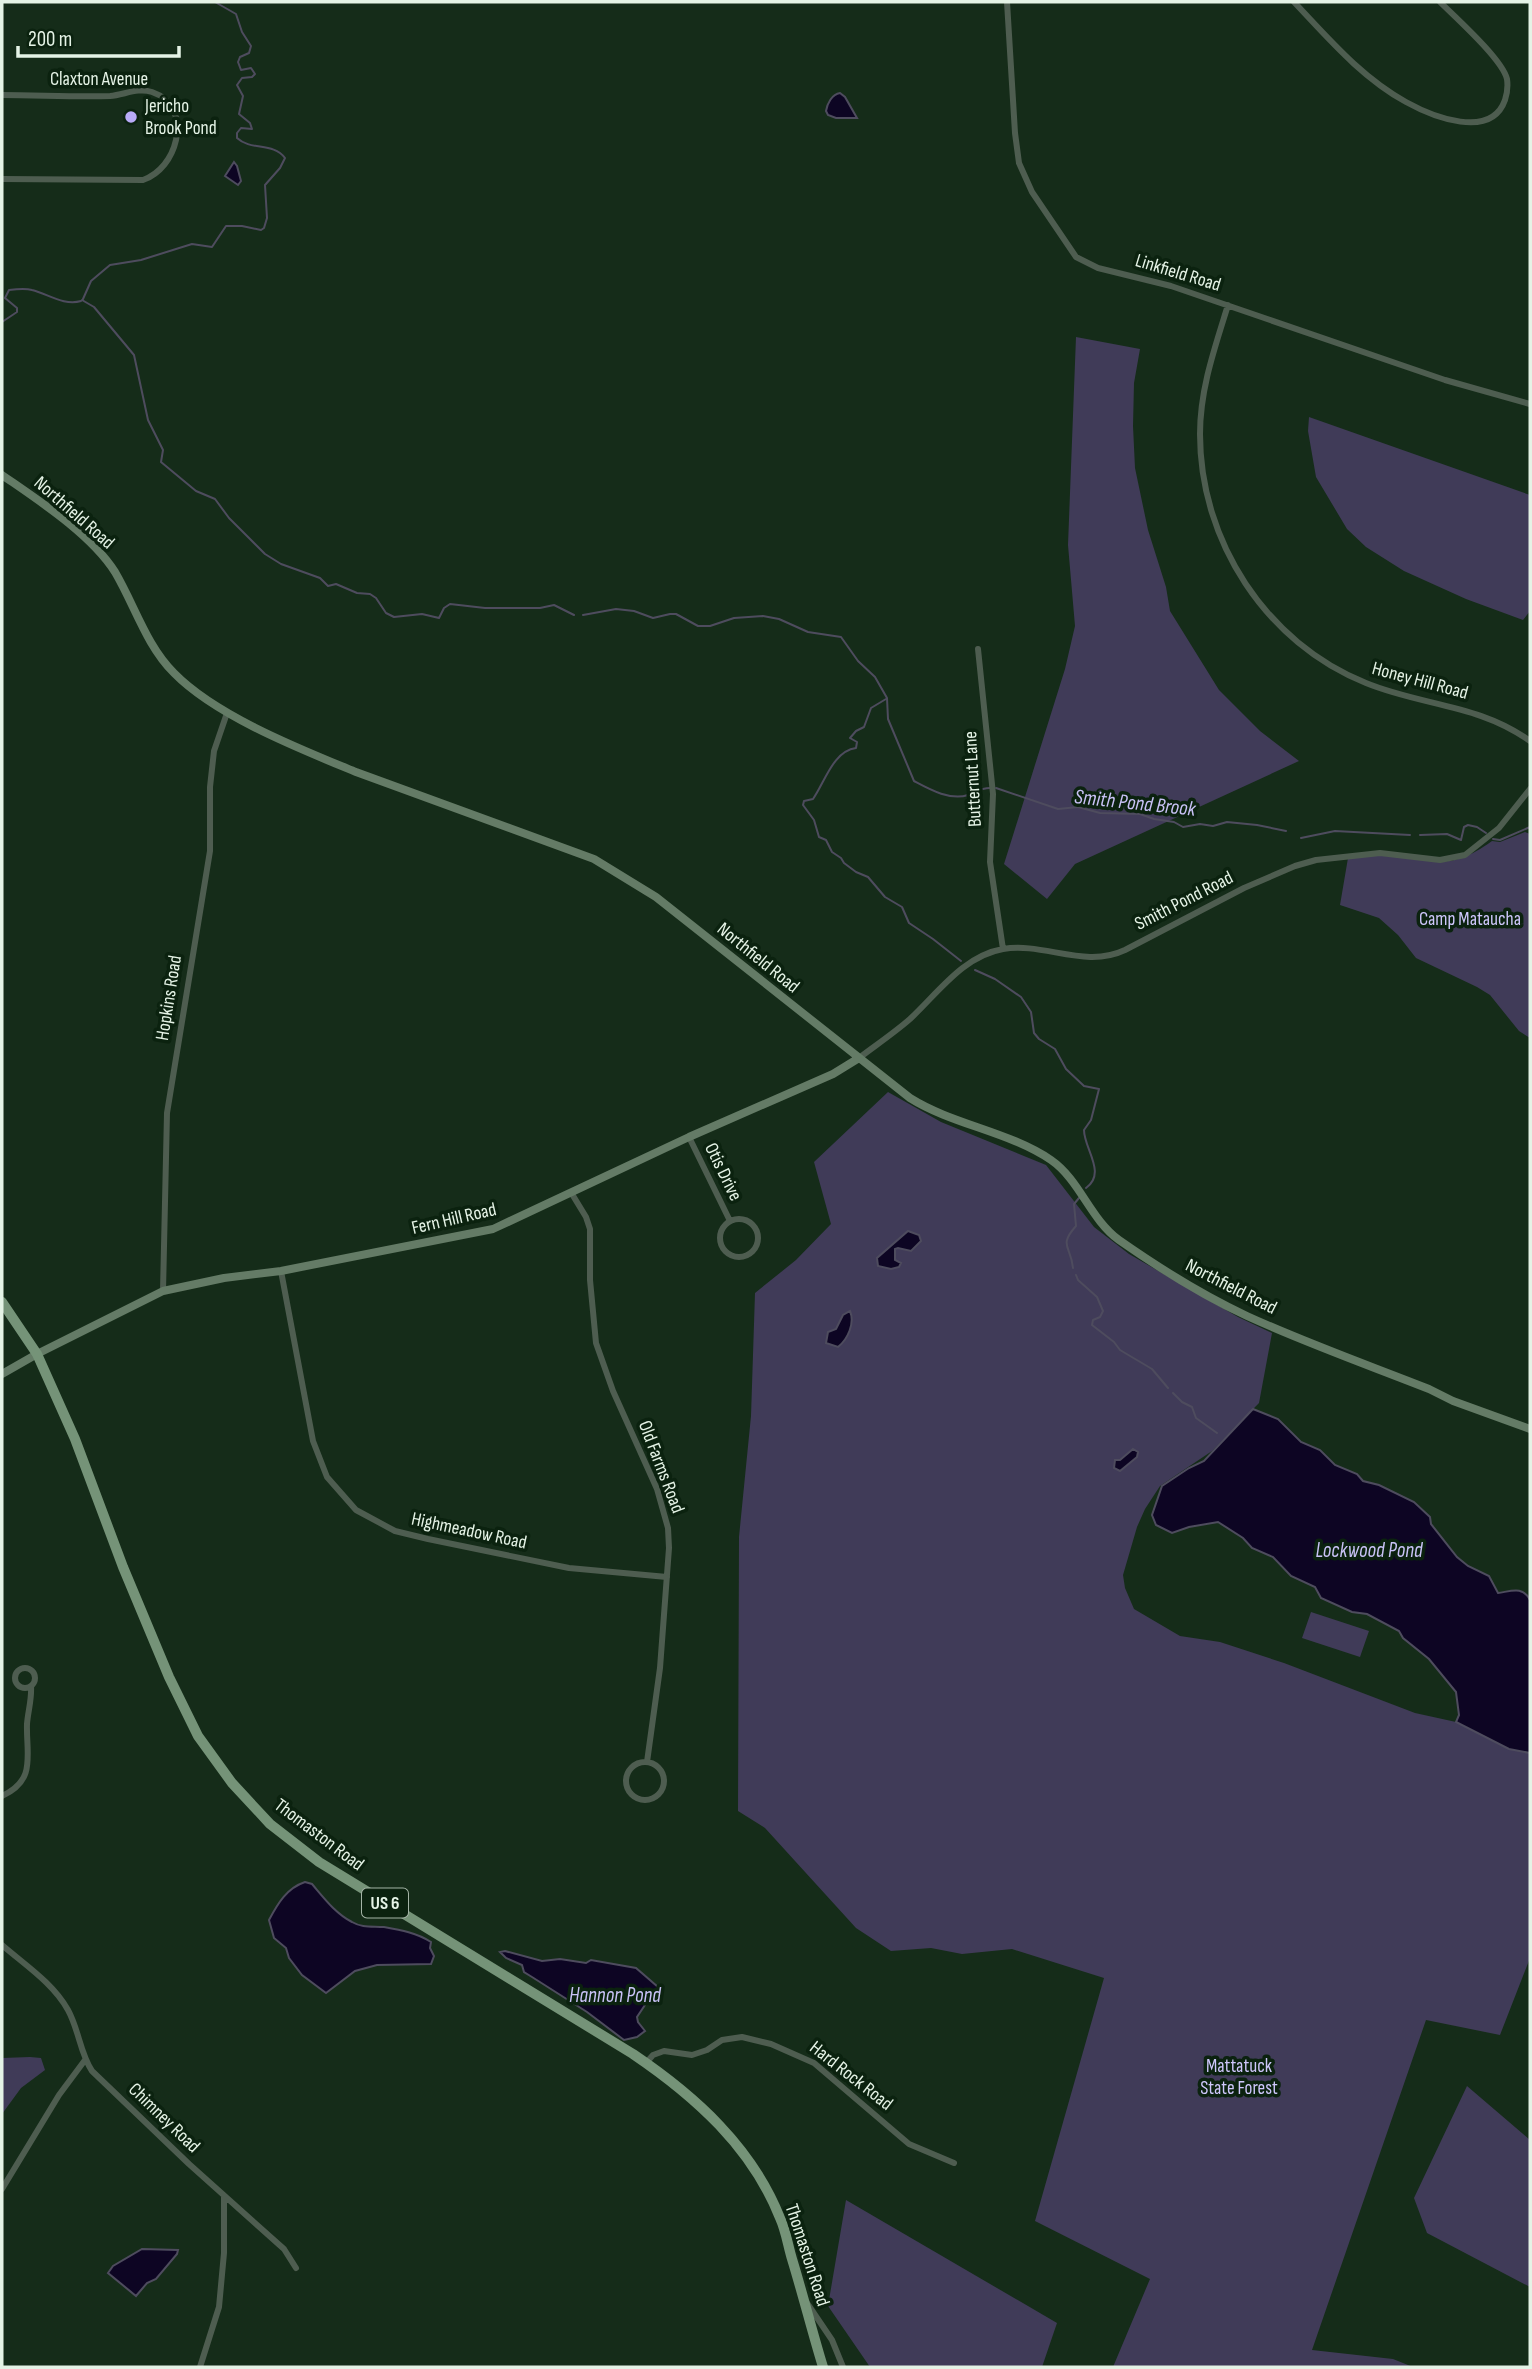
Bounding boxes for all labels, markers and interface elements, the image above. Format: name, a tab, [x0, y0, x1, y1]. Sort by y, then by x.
scale bar	[18, 14, 178, 58]
text: 200 m	[28, 27, 72, 52]
street label: Claxton Avenue	[50, 68, 148, 91]
place label: Jericho Brook Pond	[144, 95, 217, 140]
marker: Jericho Brook Pond	[123, 109, 139, 125]
street label: Linkfield Road	[1133, 249, 1223, 297]
street label: Northfield Road	[29, 472, 119, 554]
street label: Honey Hill Road	[1369, 657, 1471, 705]
street label: Butternut Lane	[959, 731, 987, 827]
water label: Smith Pond Brook	[1073, 784, 1198, 822]
street label: Smith Pond Road	[1131, 866, 1237, 936]
park label: Camp Mataucha	[1419, 908, 1521, 931]
street label: Northfield Road	[712, 918, 804, 998]
street label: Hopkins Road	[151, 954, 187, 1042]
street label: Otis Drive	[699, 1139, 747, 1205]
street label: Fern Hill Road	[409, 1198, 499, 1240]
street label: Northfield Road	[1182, 1254, 1280, 1320]
street label: Old Farms Road	[633, 1418, 689, 1516]
street label: Highmeadow Road	[409, 1508, 529, 1554]
water label: Lockwood Pond	[1315, 1538, 1424, 1563]
street label: Thomaston Road	[270, 1794, 368, 1876]
road number: US 6	[362, 1888, 408, 1917]
water label: Hannon Pond	[569, 1983, 662, 2008]
street label: Hard Rock Road	[805, 2036, 897, 2116]
park label: Mattatuck State Forest	[1200, 2055, 1278, 2100]
street label: Chimney Road	[123, 2078, 205, 2158]
street label: Thomaston Road	[780, 2201, 834, 2309]

